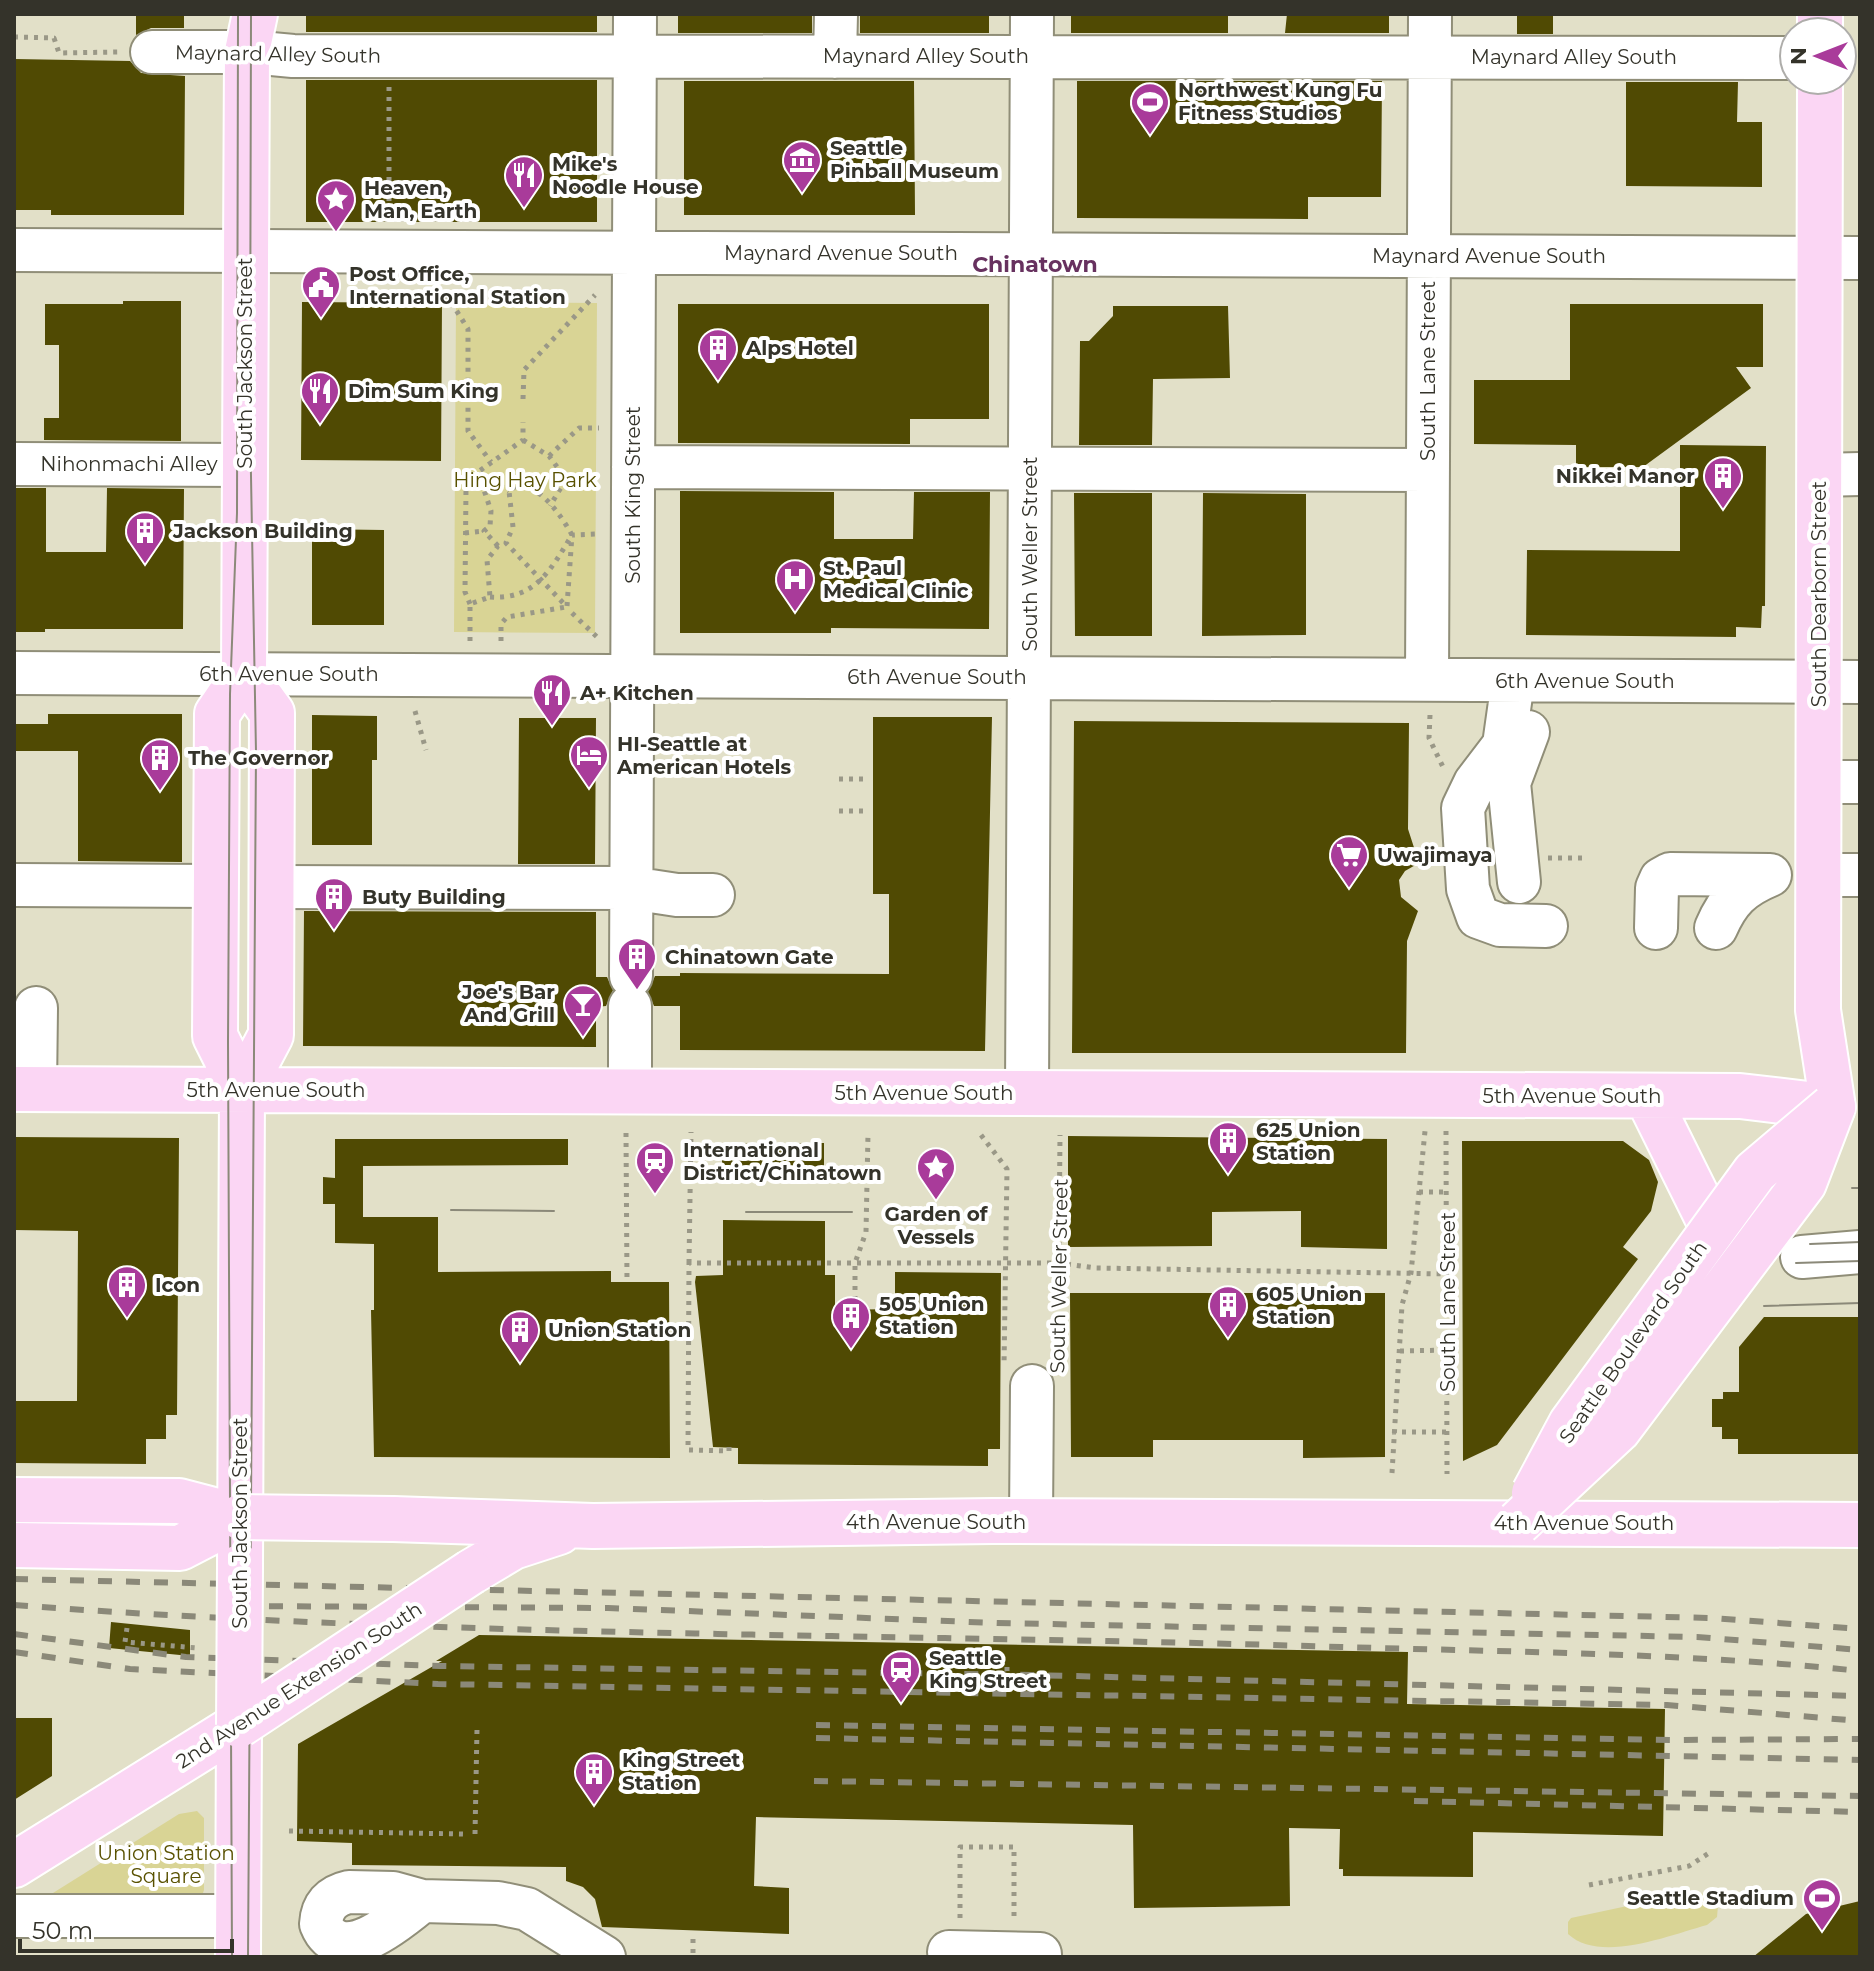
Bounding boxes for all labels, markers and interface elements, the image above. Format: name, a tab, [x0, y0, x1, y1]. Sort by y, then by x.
north arrow	[1778, 16, 1858, 96]
street label: Maynard Alley South	[175, 40, 381, 68]
street label: Maynard Alley South	[823, 44, 1029, 68]
street label: Maynard Alley South	[1471, 45, 1677, 69]
text: N	[1785, 47, 1812, 65]
place label: Northwest Kung Fu Fitness Studios	[1178, 78, 1383, 125]
sports icon: Northwest Kung Fu Fitness Studios	[1129, 81, 1171, 136]
place label: Seattle Pinball Museum	[830, 136, 999, 183]
museum icon: Seattle Pinball Museum	[781, 139, 823, 194]
place label: Mike's Noodle House	[552, 152, 699, 199]
restaurant icon: Mike's Noodle House	[503, 154, 545, 209]
place label: Heaven, Man, Earth	[364, 176, 477, 223]
place icon: Heaven, Man, Earth	[315, 178, 357, 233]
street label: Maynard Avenue South	[724, 241, 958, 265]
street label: Maynard Avenue South	[1372, 244, 1606, 268]
district label: Chinatown	[972, 251, 1098, 278]
street label: South Jackson Street	[233, 257, 257, 469]
place label: Post Office, International Station	[349, 262, 566, 309]
public building icon: Post Office, International Station	[300, 264, 342, 319]
street label: South Lane Street	[1416, 281, 1440, 461]
building icon: Alps Hotel	[697, 327, 739, 382]
place label: Alps Hotel	[745, 336, 854, 360]
restaurant icon: Dim Sum King	[299, 370, 341, 425]
place label: Dim Sum King	[348, 379, 499, 403]
street label: South King Street	[621, 406, 645, 584]
street label: Nihonmachi Alley	[40, 452, 218, 476]
building icon: Nikkei Manor	[1702, 455, 1744, 510]
street label: South Weller Street	[1018, 457, 1042, 651]
place label: Nikkei Manor	[1556, 464, 1695, 488]
park label: Hing Hay Park	[453, 468, 597, 492]
street label: South Dearborn Street	[1807, 481, 1831, 707]
building icon: Jackson Building	[124, 510, 166, 565]
place label: Jackson Building	[172, 519, 353, 543]
place label: St. Paul Medical Clinic	[823, 556, 969, 603]
hospital icon: St. Paul Medical Clinic	[774, 558, 816, 613]
street label: 6th Avenue South	[199, 662, 379, 686]
street label: 6th Avenue South	[847, 665, 1027, 689]
street label: 6th Avenue South	[1495, 669, 1675, 693]
restaurant icon: A+ Kitchen	[531, 672, 573, 727]
place label: A+ Kitchen	[579, 681, 694, 705]
place label: HI-Seattle at American Hotels	[616, 732, 791, 779]
hotel icon: HI-Seattle at American Hotels	[568, 734, 610, 789]
building icon: The Governor	[139, 737, 181, 792]
place label: The Governor	[188, 746, 330, 770]
supermarket icon: Uwajimaya	[1328, 834, 1370, 889]
place label: Uwajimaya	[1377, 843, 1493, 867]
building icon: Buty Building	[313, 876, 355, 931]
place label: Buty Building	[362, 885, 506, 909]
building icon: Chinatown Gate	[616, 936, 658, 991]
place label: Chinatown Gate	[665, 945, 834, 969]
place label: Joe's Bar And Grill	[461, 980, 555, 1027]
bar icon: Joe's Bar And Grill	[562, 983, 604, 1038]
street label: 5th Avenue South	[187, 1078, 365, 1102]
street label: 5th Avenue South	[835, 1081, 1013, 1105]
street label: 5th Avenue South	[1483, 1084, 1661, 1108]
place label: 625 Union Station	[1256, 1118, 1361, 1165]
building icon: 625 Union Station	[1207, 1120, 1249, 1175]
place label: International District/Chinatown	[683, 1138, 882, 1185]
station icon: International District/Chinatown	[634, 1140, 676, 1195]
place icon: Garden of Vessels	[915, 1146, 957, 1201]
street label: South Weller Street	[1045, 1178, 1073, 1374]
place label: Garden of Vessels	[885, 1202, 989, 1249]
street label: South Lane Street	[1436, 1212, 1460, 1392]
street label: Seattle Boulevard South	[1554, 1236, 1712, 1448]
building icon: Icon	[106, 1264, 148, 1319]
place label: Icon	[155, 1273, 200, 1297]
place label: 605 Union Station	[1256, 1282, 1362, 1329]
building icon: 605 Union Station	[1207, 1284, 1249, 1339]
place label: 505 Union Station	[879, 1292, 985, 1339]
building icon: 505 Union Station	[830, 1295, 872, 1350]
building icon: Union Station	[499, 1309, 541, 1364]
place label: Union Station	[548, 1318, 691, 1342]
street label: South Jackson Street	[228, 1417, 252, 1629]
street label: 4th Avenue South	[846, 1510, 1026, 1534]
street label: 4th Avenue South	[1494, 1511, 1674, 1535]
street label: 2nd Avenue Extension South	[172, 1597, 426, 1773]
place label: Seattle King Street	[929, 1646, 1048, 1693]
station icon: Seattle King Street	[880, 1649, 922, 1704]
place label: King Street Station	[622, 1748, 741, 1795]
building icon: King Street Station	[573, 1751, 615, 1806]
park label: Union Station Square	[97, 1841, 235, 1888]
sports icon: Seattle Stadium	[1801, 1877, 1843, 1932]
place label: Seattle Stadium	[1627, 1886, 1794, 1910]
scale bar	[20, 1903, 232, 1953]
text: 50 m	[32, 1916, 93, 1945]

